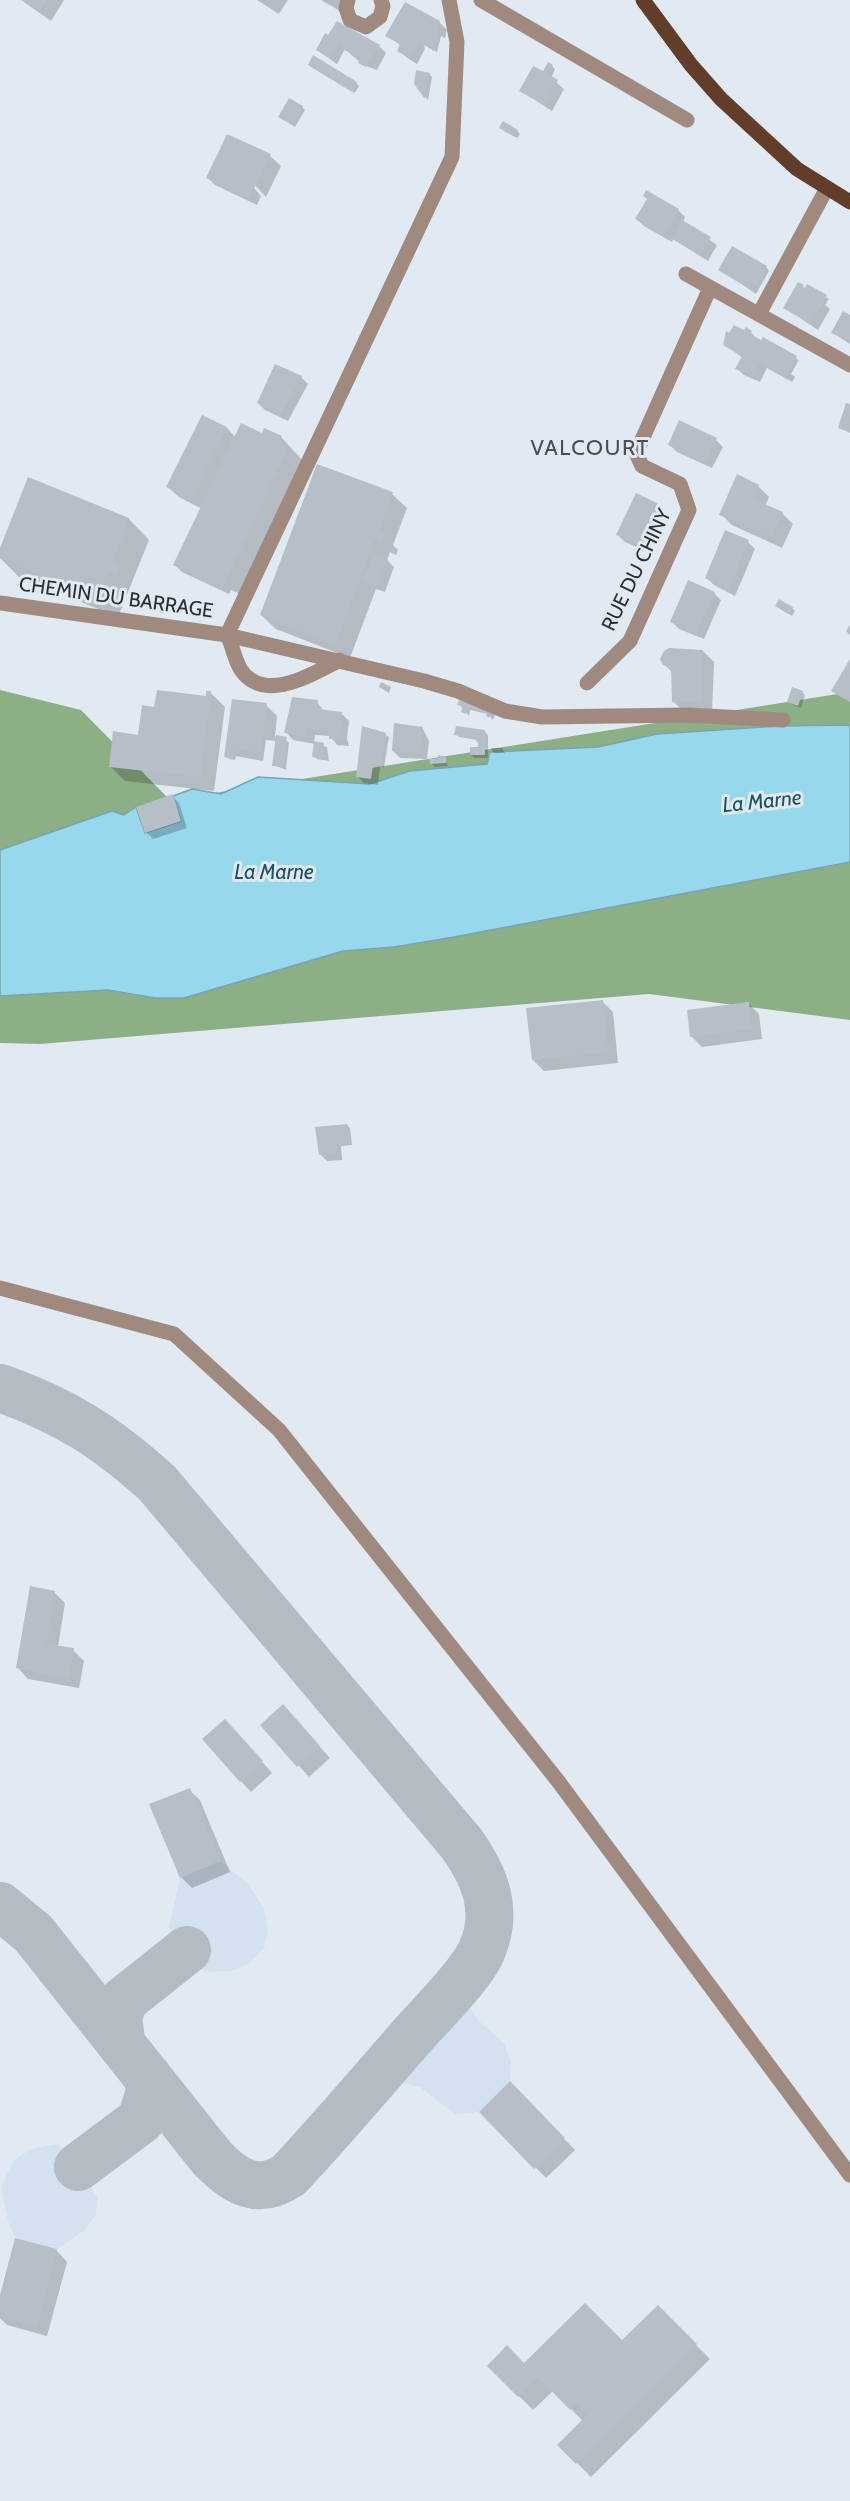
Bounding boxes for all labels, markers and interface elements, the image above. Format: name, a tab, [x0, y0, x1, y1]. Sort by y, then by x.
district label: VALCOURT	[530, 436, 650, 462]
street label: RUE DU CHINY	[597, 505, 677, 635]
street label: CHEMIN DU BARRAGE	[17, 572, 215, 624]
water label: La Marne	[721, 785, 803, 819]
water label: La Marne	[234, 860, 314, 886]

